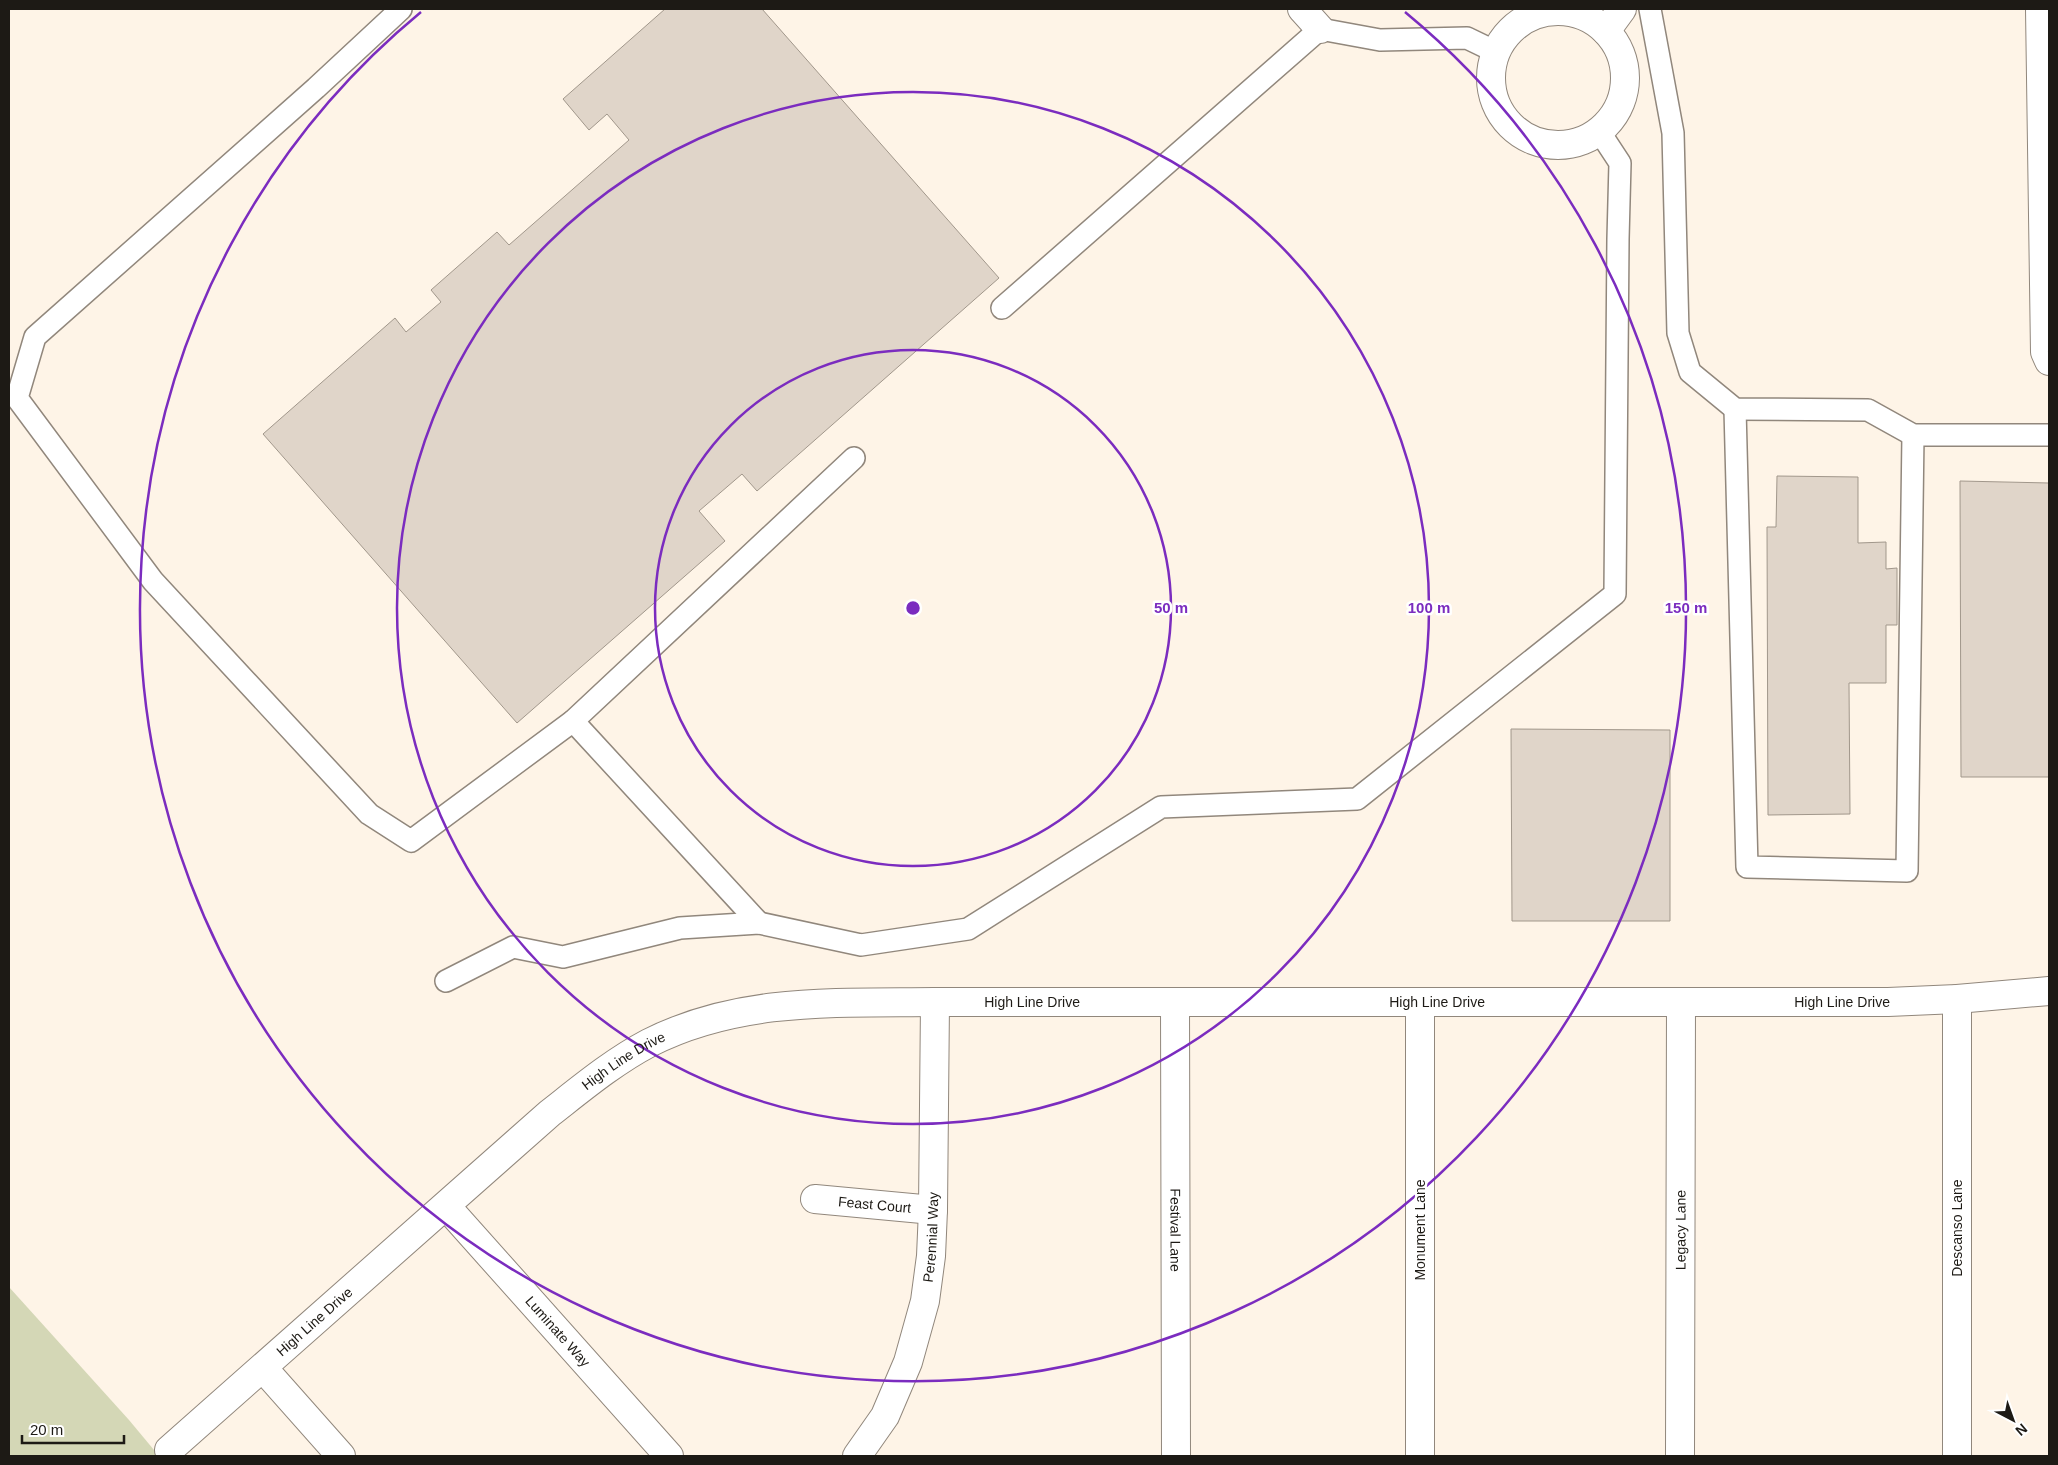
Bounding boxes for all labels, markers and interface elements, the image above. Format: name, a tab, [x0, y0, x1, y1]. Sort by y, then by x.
centre of rings	[904, 599, 922, 617]
text: 50 m	[1154, 599, 1188, 616]
text: 100 m	[1408, 599, 1450, 616]
text: 150 m	[1665, 599, 1707, 616]
street label: High Line Drive	[984, 994, 1080, 1010]
street label: High Line Drive	[1389, 994, 1485, 1010]
street label: High Line Drive	[1794, 994, 1890, 1010]
street label: High Line Drive	[579, 1028, 668, 1093]
street label: Monument Lane	[1412, 1179, 1428, 1281]
street label: Descanso Lane	[1949, 1179, 1965, 1277]
street label: Festival Lane	[1167, 1188, 1184, 1272]
street label: Legacy Lane	[1672, 1190, 1689, 1270]
street label: Perennial Way	[920, 1192, 941, 1283]
street label: Feast Court	[838, 1193, 912, 1216]
street label: High Line Drive	[273, 1284, 356, 1359]
street label: Luminate Way	[522, 1293, 593, 1370]
north arrow	[1988, 1395, 2038, 1445]
scale bar	[22, 1412, 125, 1444]
text: N	[2012, 1420, 2031, 1439]
text: 20 m	[30, 1421, 63, 1438]

